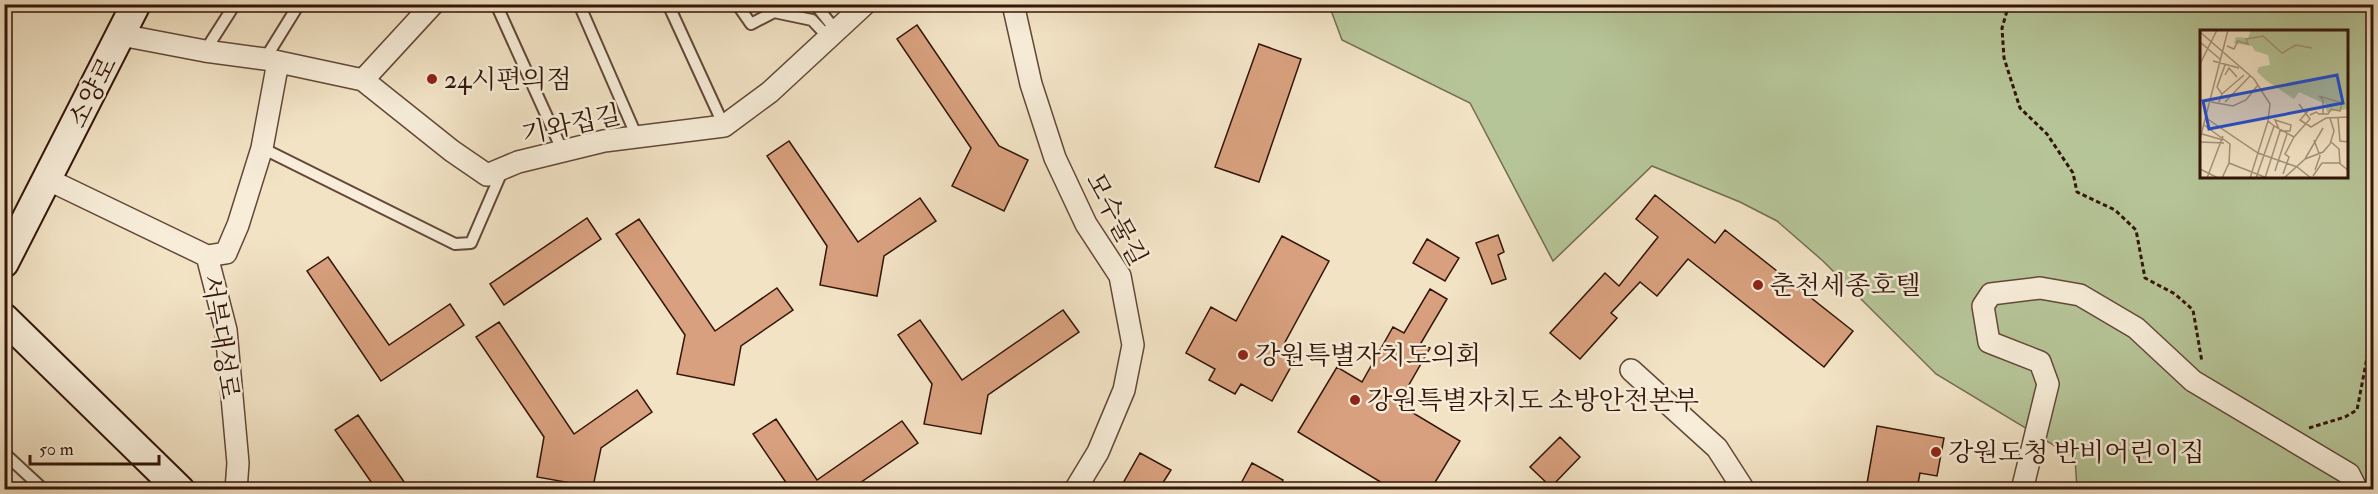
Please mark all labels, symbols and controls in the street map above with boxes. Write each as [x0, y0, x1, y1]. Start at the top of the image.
inset map [2200, 30, 2348, 178]
street label: 소양로 [62, 52, 124, 133]
place label: 24시편의점 [444, 64, 572, 96]
marker: 24시편의점 [425, 72, 439, 86]
street label: 기와집길 [519, 99, 624, 151]
street label: 모수물길 [1078, 168, 1154, 271]
place label: 춘천세종호텔 [1770, 270, 1921, 302]
street label: 서부대성로 [194, 273, 246, 402]
marker: 춘천세종호텔 [1751, 278, 1765, 292]
place label: 강원특별자치도의회 [1255, 340, 1481, 372]
marker: 강원특별자치도의회 [1236, 348, 1250, 362]
place label: 강원특별자치도 소방안전본부 [1367, 385, 1699, 417]
marker: 강원특별자치도 소방안전본부 [1348, 393, 1362, 407]
scale bar [30, 428, 159, 466]
place label: 강원도청 반비어린이집 [1948, 437, 2205, 469]
text: 50 m [39, 438, 74, 461]
marker: 강원도청 반비어린이집 [1929, 445, 1943, 459]

